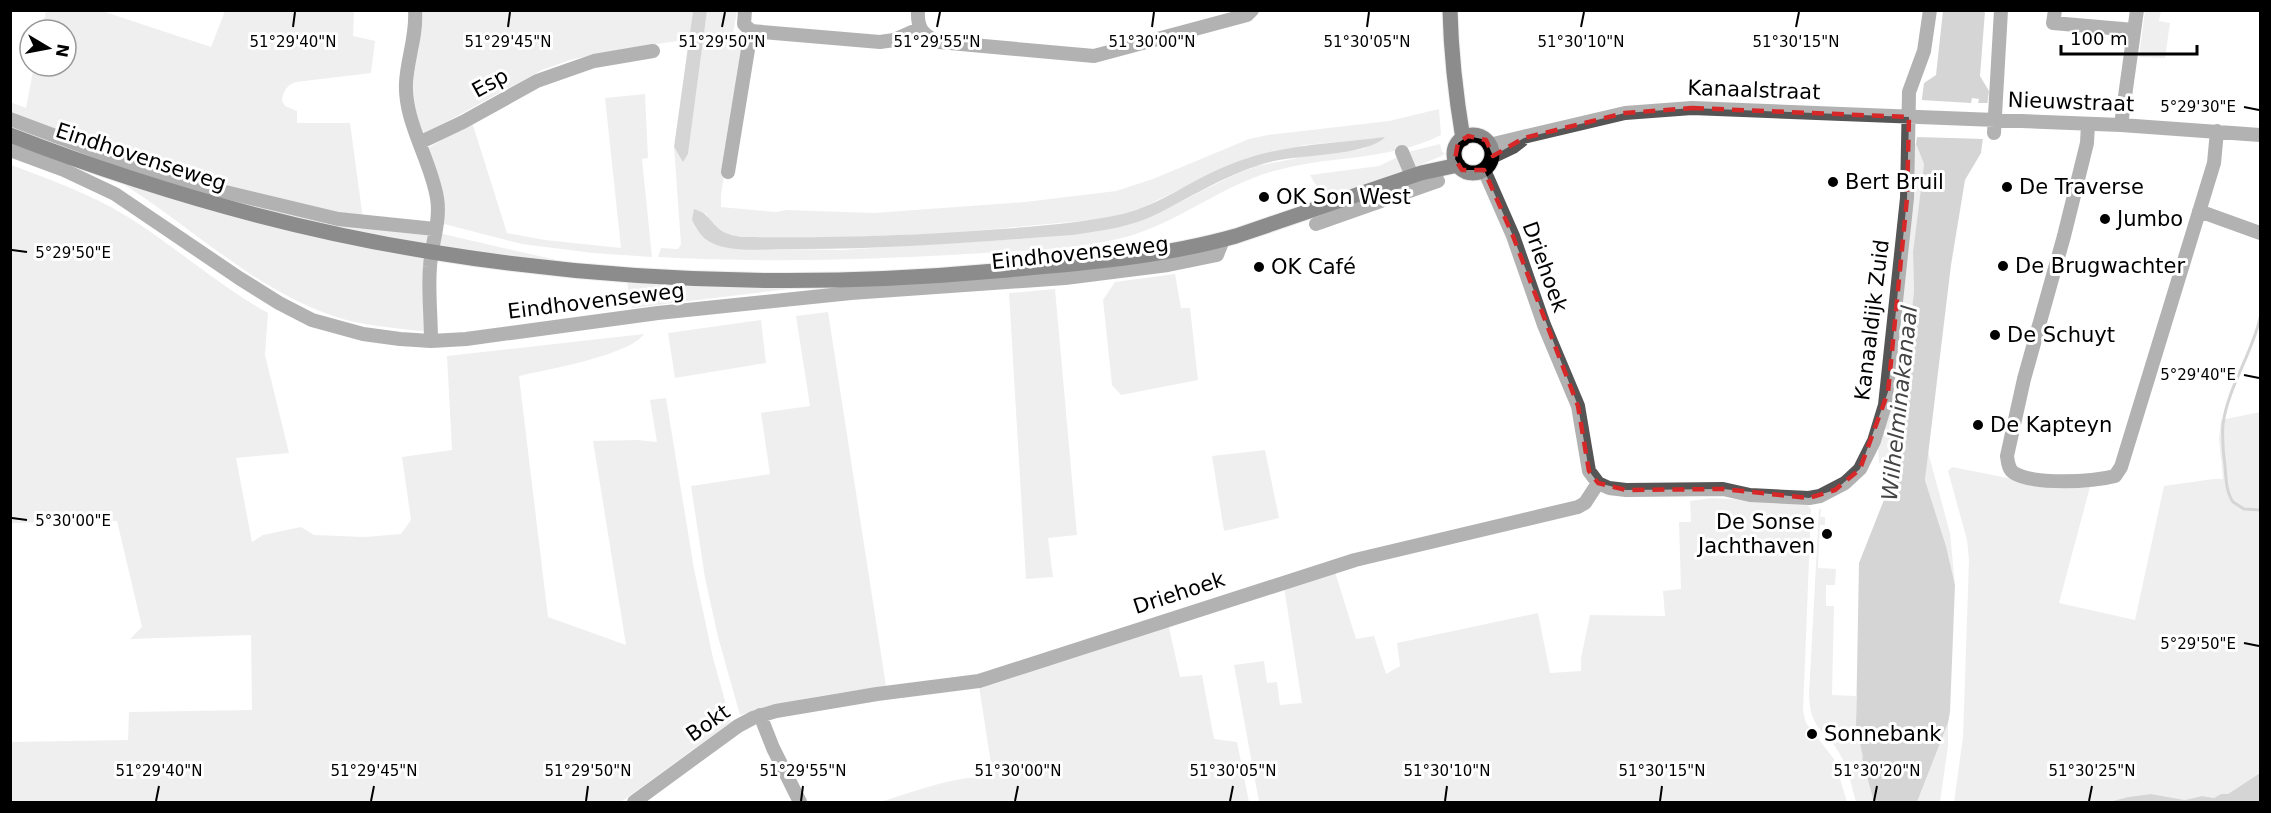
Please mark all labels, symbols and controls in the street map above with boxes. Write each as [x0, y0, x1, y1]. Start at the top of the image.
north arrow [18, 18, 78, 78]
scale bar [2061, 18, 2198, 56]
text: 100 m [2070, 28, 2128, 49]
text: 51°29'40"N [249, 33, 337, 51]
text: 51°29'45"N [464, 33, 552, 51]
text: 51°29'50"N [678, 33, 766, 51]
text: 51°29'55"N [893, 33, 981, 51]
text: 51°30'00"N [1108, 33, 1196, 51]
text: 51°30'05"N [1323, 33, 1411, 51]
text: 51°30'10"N [1537, 33, 1625, 51]
text: 51°30'15"N [1752, 33, 1840, 51]
text: N [52, 42, 73, 59]
street label: Esp [468, 63, 512, 103]
street label: Kanaalstraat [1687, 76, 1821, 104]
street label: Nieuwstraat [2007, 88, 2135, 116]
text: 5°29'30"E [2160, 98, 2236, 116]
street label: Eindhovenseweg [53, 118, 229, 196]
place label: Bert Bruil [1845, 170, 1944, 194]
marker: Bert Bruil [1826, 175, 1840, 189]
place label: De Traverse [2019, 175, 2144, 199]
marker: De Traverse [2000, 180, 2014, 194]
place label: OK Son West [1276, 185, 1411, 209]
marker: OK Son West [1257, 190, 1271, 204]
place label: Jumbo [2115, 207, 2183, 231]
marker: Jumbo [2098, 212, 2112, 226]
street label: Driehoek [1518, 218, 1573, 316]
street label: Eindhovenseweg [990, 232, 1170, 274]
street label: Kanaaldijk Zuid [1850, 238, 1894, 402]
text: 5°29'50"E [35, 244, 111, 262]
place label: De Brugwachter [2015, 254, 2185, 278]
place label: OK Café [1271, 255, 1356, 279]
marker: De Brugwachter [1996, 259, 2010, 273]
marker: OK Café [1252, 260, 1266, 274]
street label: Eindhovenseweg [506, 278, 686, 324]
water label: Wilhelminakanaal [1877, 304, 1922, 502]
place label: De Schuyt [2007, 323, 2115, 347]
marker: De Schuyt [1988, 328, 2002, 342]
text: 5°29'40"E [2160, 366, 2236, 384]
place label: De Kapteyn [1990, 413, 2112, 437]
marker: De Kapteyn [1971, 418, 1985, 432]
place label: De Sonse Jachthaven [1696, 510, 1815, 558]
text: 5°30'00"E [35, 512, 111, 530]
marker: De Sonse Jachthaven [1820, 527, 1834, 541]
street label: Driehoek [1130, 567, 1229, 619]
text: 5°29'50"E [2160, 635, 2236, 653]
street label: Bokt [682, 700, 734, 746]
place label: Sonnebank [1824, 722, 1942, 746]
marker: Sonnebank [1805, 727, 1819, 741]
text: 51°29'40"N [115, 762, 203, 780]
text: 51°29'45"N [330, 762, 418, 780]
text: 51°29'50"N [544, 762, 632, 780]
text: 51°29'55"N [759, 762, 847, 780]
text: 51°30'00"N [974, 762, 1062, 780]
text: 51°30'05"N [1189, 762, 1277, 780]
text: 51°30'10"N [1403, 762, 1491, 780]
text: 51°30'15"N [1618, 762, 1706, 780]
text: 51°30'20"N [1833, 762, 1921, 780]
text: 51°30'25"N [2048, 762, 2136, 780]

